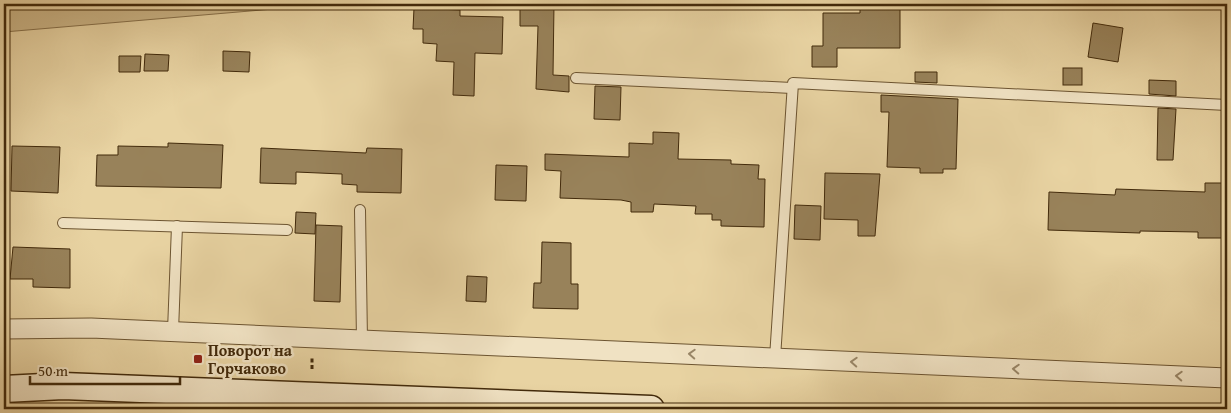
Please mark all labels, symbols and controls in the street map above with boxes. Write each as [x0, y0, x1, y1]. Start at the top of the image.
place label: Поворот на Горчаково [208, 338, 293, 380]
one-way arrow [687, 349, 695, 360]
scale bar [30, 353, 180, 385]
marker: Поворот на Горчаково [192, 353, 204, 365]
one-way arrow [850, 356, 858, 367]
text: 50 m [38, 360, 69, 381]
one-way arrow [1012, 364, 1020, 374]
one-way arrow [1174, 371, 1182, 382]

